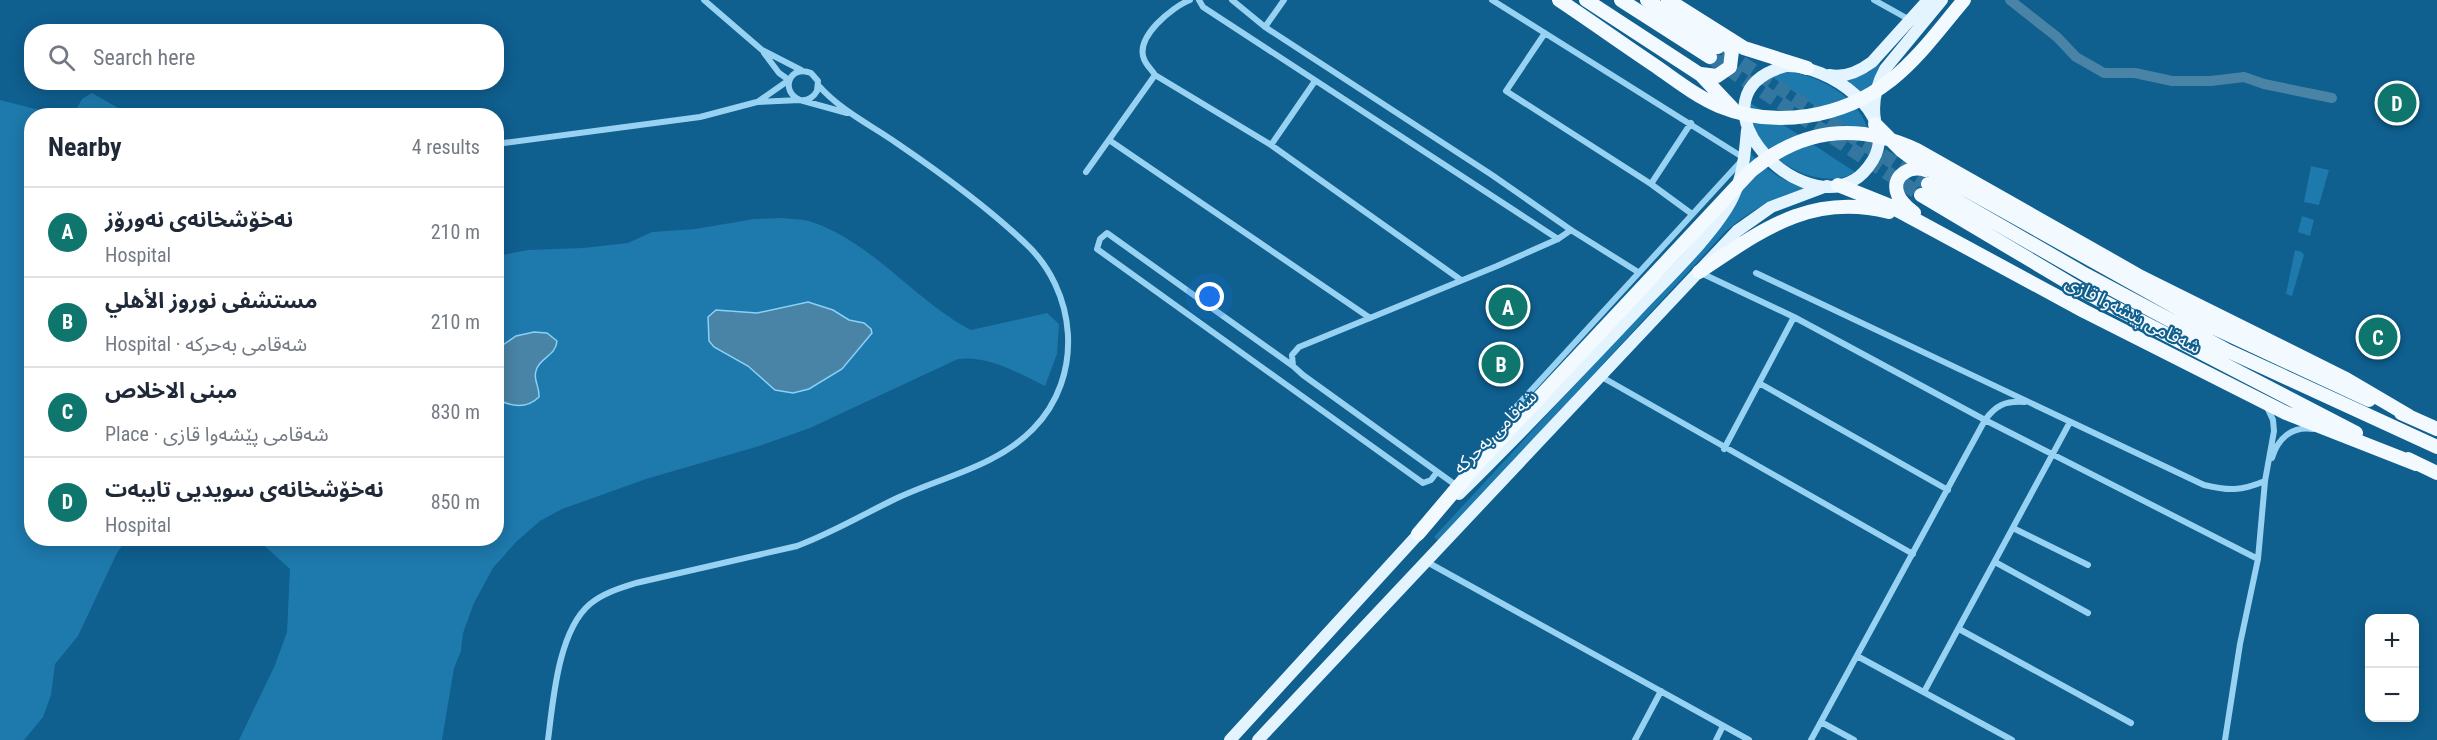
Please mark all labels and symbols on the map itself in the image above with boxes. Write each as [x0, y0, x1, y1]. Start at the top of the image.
pin: D [2378, 80, 2416, 126]
street label: شەقامی پێشەوا قازی [2061, 271, 2204, 359]
your location [1195, 282, 1224, 311]
pin: A [1488, 284, 1528, 330]
pin: C [2358, 314, 2398, 360]
pin: B [1482, 342, 1520, 386]
street label: شەقامی بەحرکە [1448, 385, 1542, 479]

